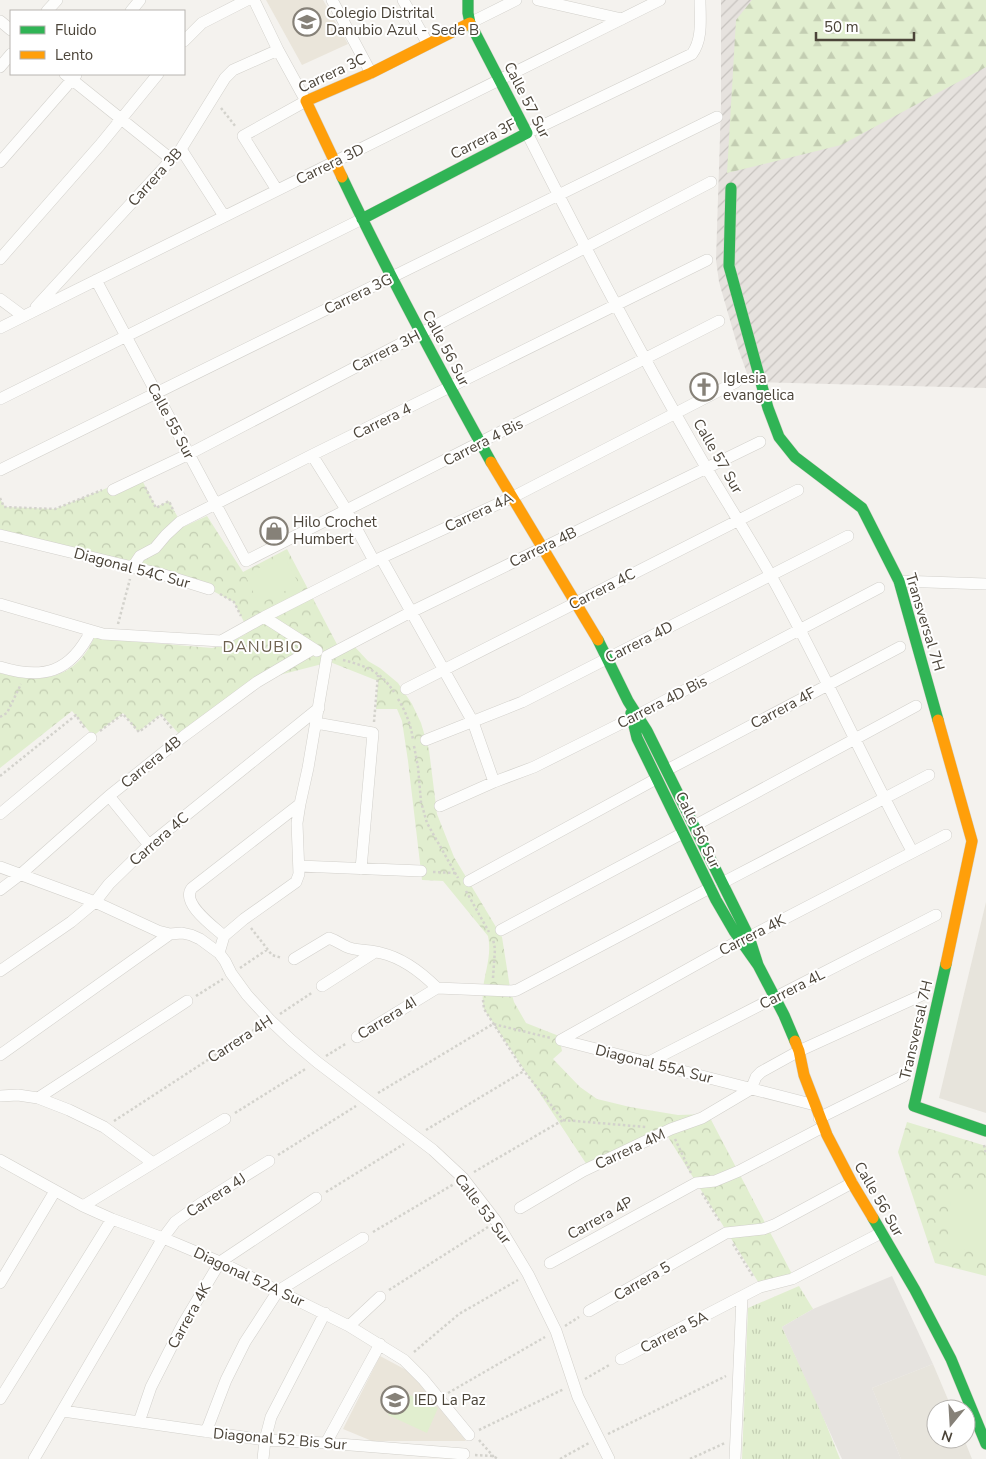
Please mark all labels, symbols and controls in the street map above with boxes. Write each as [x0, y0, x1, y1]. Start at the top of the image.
place label: Colegio Distrital Danubio Azul - Sede B [326, 3, 479, 40]
school or university icon: Colegio Distrital Danubio Azul - Sede B [292, 7, 322, 37]
legend [10, 10, 185, 75]
scale bar [816, 10, 914, 42]
text: 50 m [824, 17, 859, 37]
text: Fluido [55, 20, 97, 40]
text: Lento [55, 45, 93, 65]
street label: Carrera 3C [295, 49, 369, 97]
street label: Calle 57 Sur [499, 58, 555, 142]
street label: Carrera 3F [447, 114, 519, 164]
street label: Carrera 3D [293, 139, 367, 189]
street label: Carrera 3B [123, 143, 187, 211]
street label: Carrera 3G [321, 269, 395, 319]
street label: Calle 56 Sur [418, 307, 475, 390]
street label: Carrera 3H [349, 325, 423, 377]
place label: Iglesia evangelica [723, 368, 794, 405]
church icon: Iglesia evangelica [689, 372, 719, 402]
street label: Calle 55 Sur [143, 380, 200, 463]
street label: Carrera 4 [350, 398, 414, 444]
street label: Carrera 4 Bis [440, 413, 526, 471]
street label: Calle 57 Sur [689, 415, 748, 498]
street label: Carrera 4A [441, 487, 517, 537]
place label: Hilo Crochet Humbert [293, 512, 378, 549]
shop icon: Hilo Crochet Humbert [259, 516, 289, 546]
street label: Carrera 4B [506, 522, 580, 572]
street label: Diagonal 54C Sur [72, 543, 193, 593]
street label: Carrera 4C [565, 564, 639, 614]
street label: Transversal 7H [901, 571, 949, 673]
street label: Carrera 4D [602, 616, 676, 668]
district label: DANUBIO [222, 636, 304, 658]
street label: Carrera 4D Bis [614, 671, 710, 733]
street label: Carrera 4F [747, 683, 819, 733]
street label: Carrera 4B [116, 731, 186, 793]
street label: Calle 56 Sur [671, 788, 726, 872]
street label: Carrera 4C [125, 808, 193, 870]
street label: Carrera 4K [715, 909, 789, 960]
street label: Carrera 4L [756, 964, 828, 1014]
street label: Transversal 7H [895, 978, 937, 1082]
street label: Carrera 4I [354, 992, 420, 1044]
street label: Carrera 4H [204, 1010, 276, 1068]
street label: Diagonal 55A Sur [593, 1040, 715, 1088]
street label: Carrera 4M [592, 1124, 668, 1174]
street label: Calle 56 Sur [850, 1158, 909, 1241]
street label: Carrera 4J [182, 1168, 250, 1222]
street label: Calle 53 Sur [450, 1170, 516, 1249]
street label: Carrera 4P [564, 1192, 637, 1244]
street label: Diagonal 52A Sur [190, 1243, 308, 1312]
street label: Carrera 5 [610, 1257, 674, 1305]
street label: Carrera 4K [163, 1279, 215, 1352]
street label: Carrera 5A [637, 1306, 711, 1358]
school or university icon: IED La Paz [380, 1385, 410, 1415]
place label: IED La Paz [414, 1390, 486, 1410]
north arrow [926, 1399, 976, 1449]
street label: Diagonal 52 Bis Sur [212, 1423, 348, 1455]
text: N [939, 1425, 955, 1447]

